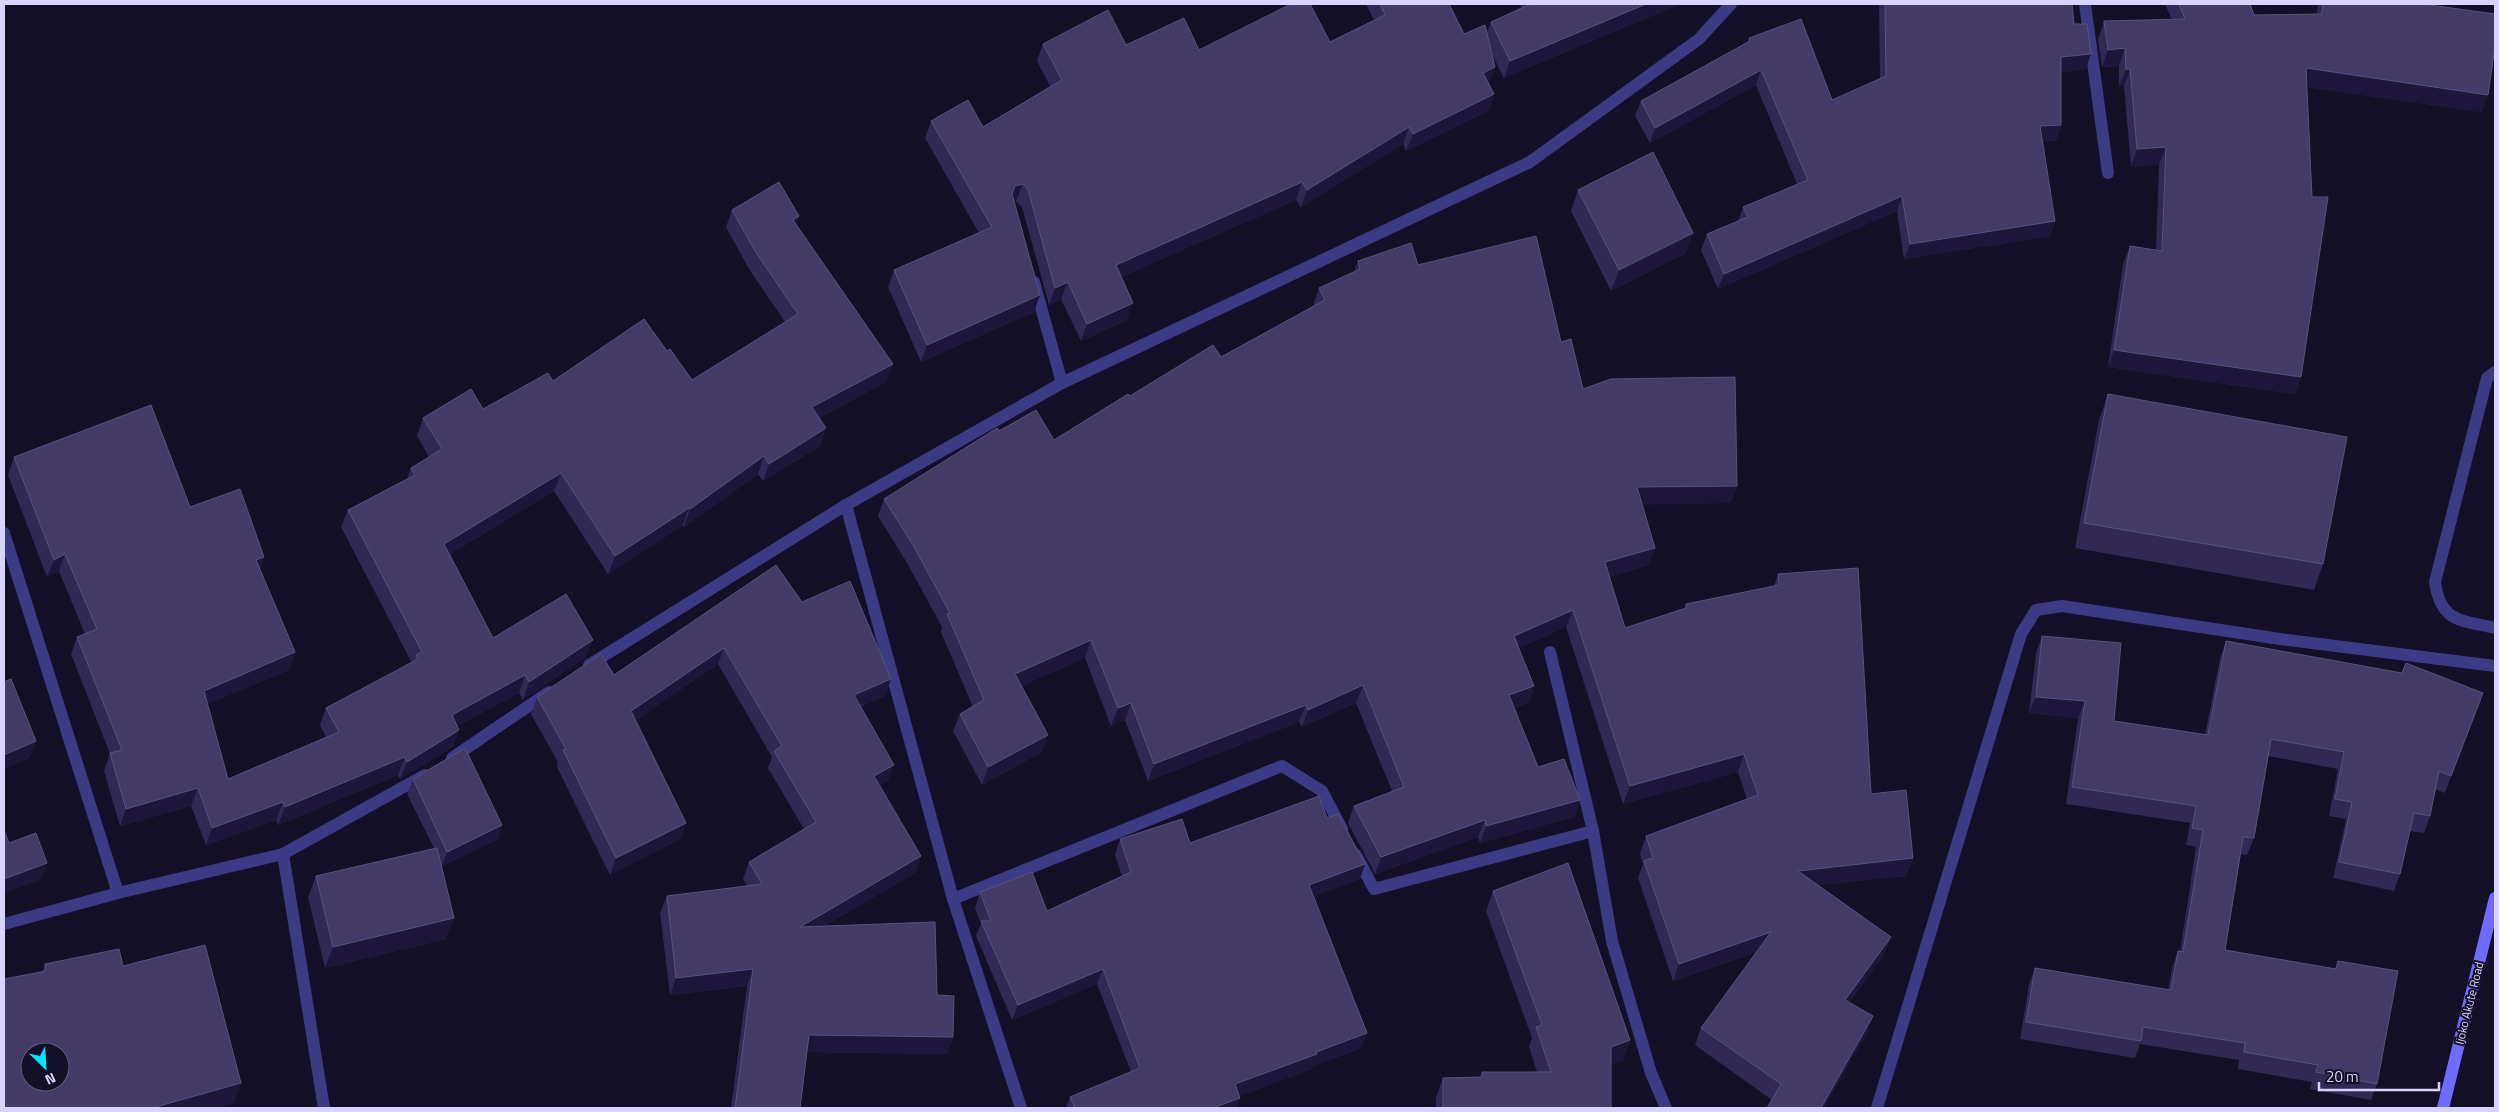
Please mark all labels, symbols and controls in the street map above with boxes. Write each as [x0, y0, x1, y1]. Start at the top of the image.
street label: Ijoko Akute Road [2450, 960, 2488, 1046]
north arrow [20, 1042, 70, 1092]
scale bar [2319, 1060, 2439, 1092]
text: 20 m [2326, 1065, 2359, 1088]
text: N [42, 1068, 60, 1091]

